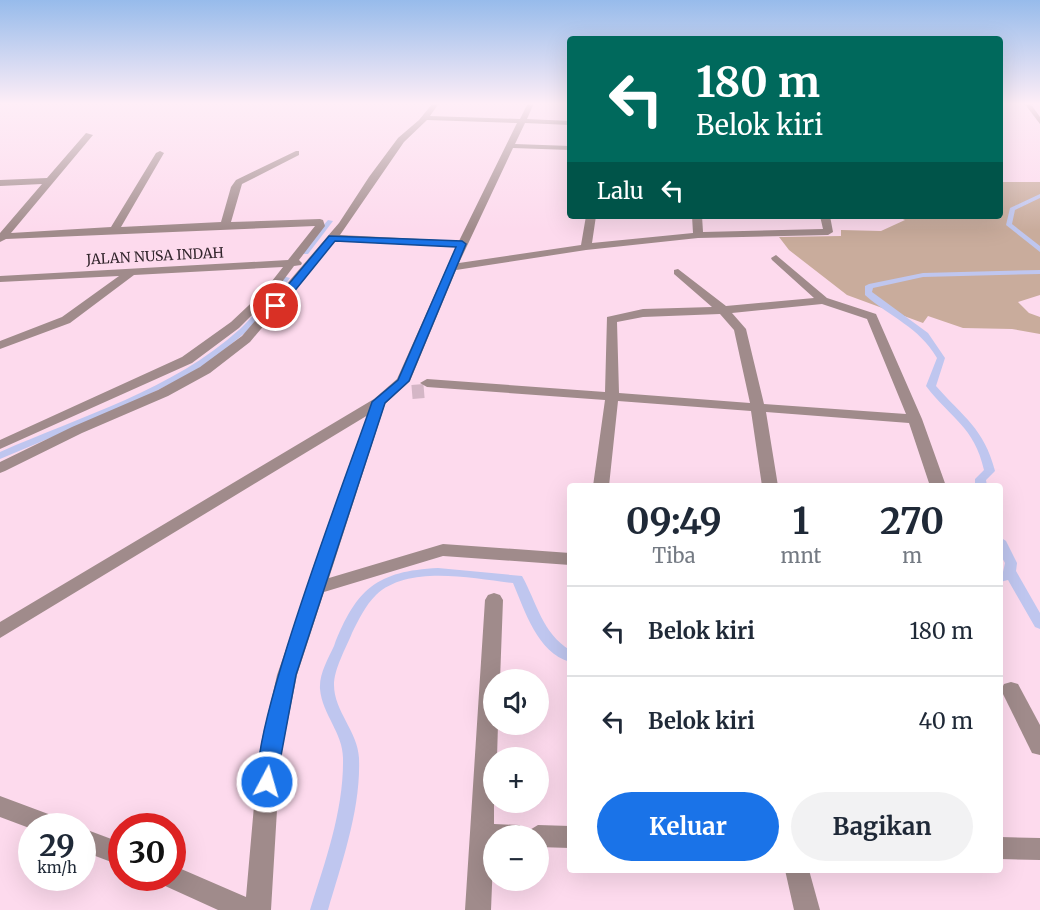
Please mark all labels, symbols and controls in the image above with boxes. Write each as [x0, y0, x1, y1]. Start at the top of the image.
text: 180 m [696, 56, 820, 108]
icon: left [597, 60, 675, 138]
text: Belok kiri [696, 108, 823, 142]
icon: left [656, 174, 689, 207]
text: Lalu [597, 177, 644, 205]
street label: JALAN NUSA INDAH [85, 243, 224, 269]
pin [250, 280, 301, 331]
icon: arrive [259, 289, 292, 322]
text: 09:49 [626, 499, 722, 544]
text: 1 [793, 499, 809, 544]
text: 270 [880, 499, 944, 544]
text: Tiba [652, 543, 695, 568]
text: mnt [781, 543, 821, 568]
text: m [902, 543, 922, 568]
icon: left [597, 615, 630, 648]
text: Belok kiri [648, 617, 755, 645]
text: 180 m [909, 617, 973, 645]
map controls [483, 669, 549, 891]
button: sound [483, 669, 549, 735]
icon: left [597, 705, 630, 738]
text: Belok kiri [648, 707, 755, 735]
text: 40 m [918, 707, 973, 735]
button: + [483, 747, 549, 813]
position arrow [235, 750, 299, 814]
button: Keluar [597, 792, 779, 861]
button: Bagikan [791, 792, 973, 861]
speed limit sign: 30 [108, 813, 186, 891]
button: − [483, 825, 549, 891]
text: 29 [39, 826, 75, 864]
text: km/h [37, 858, 77, 877]

